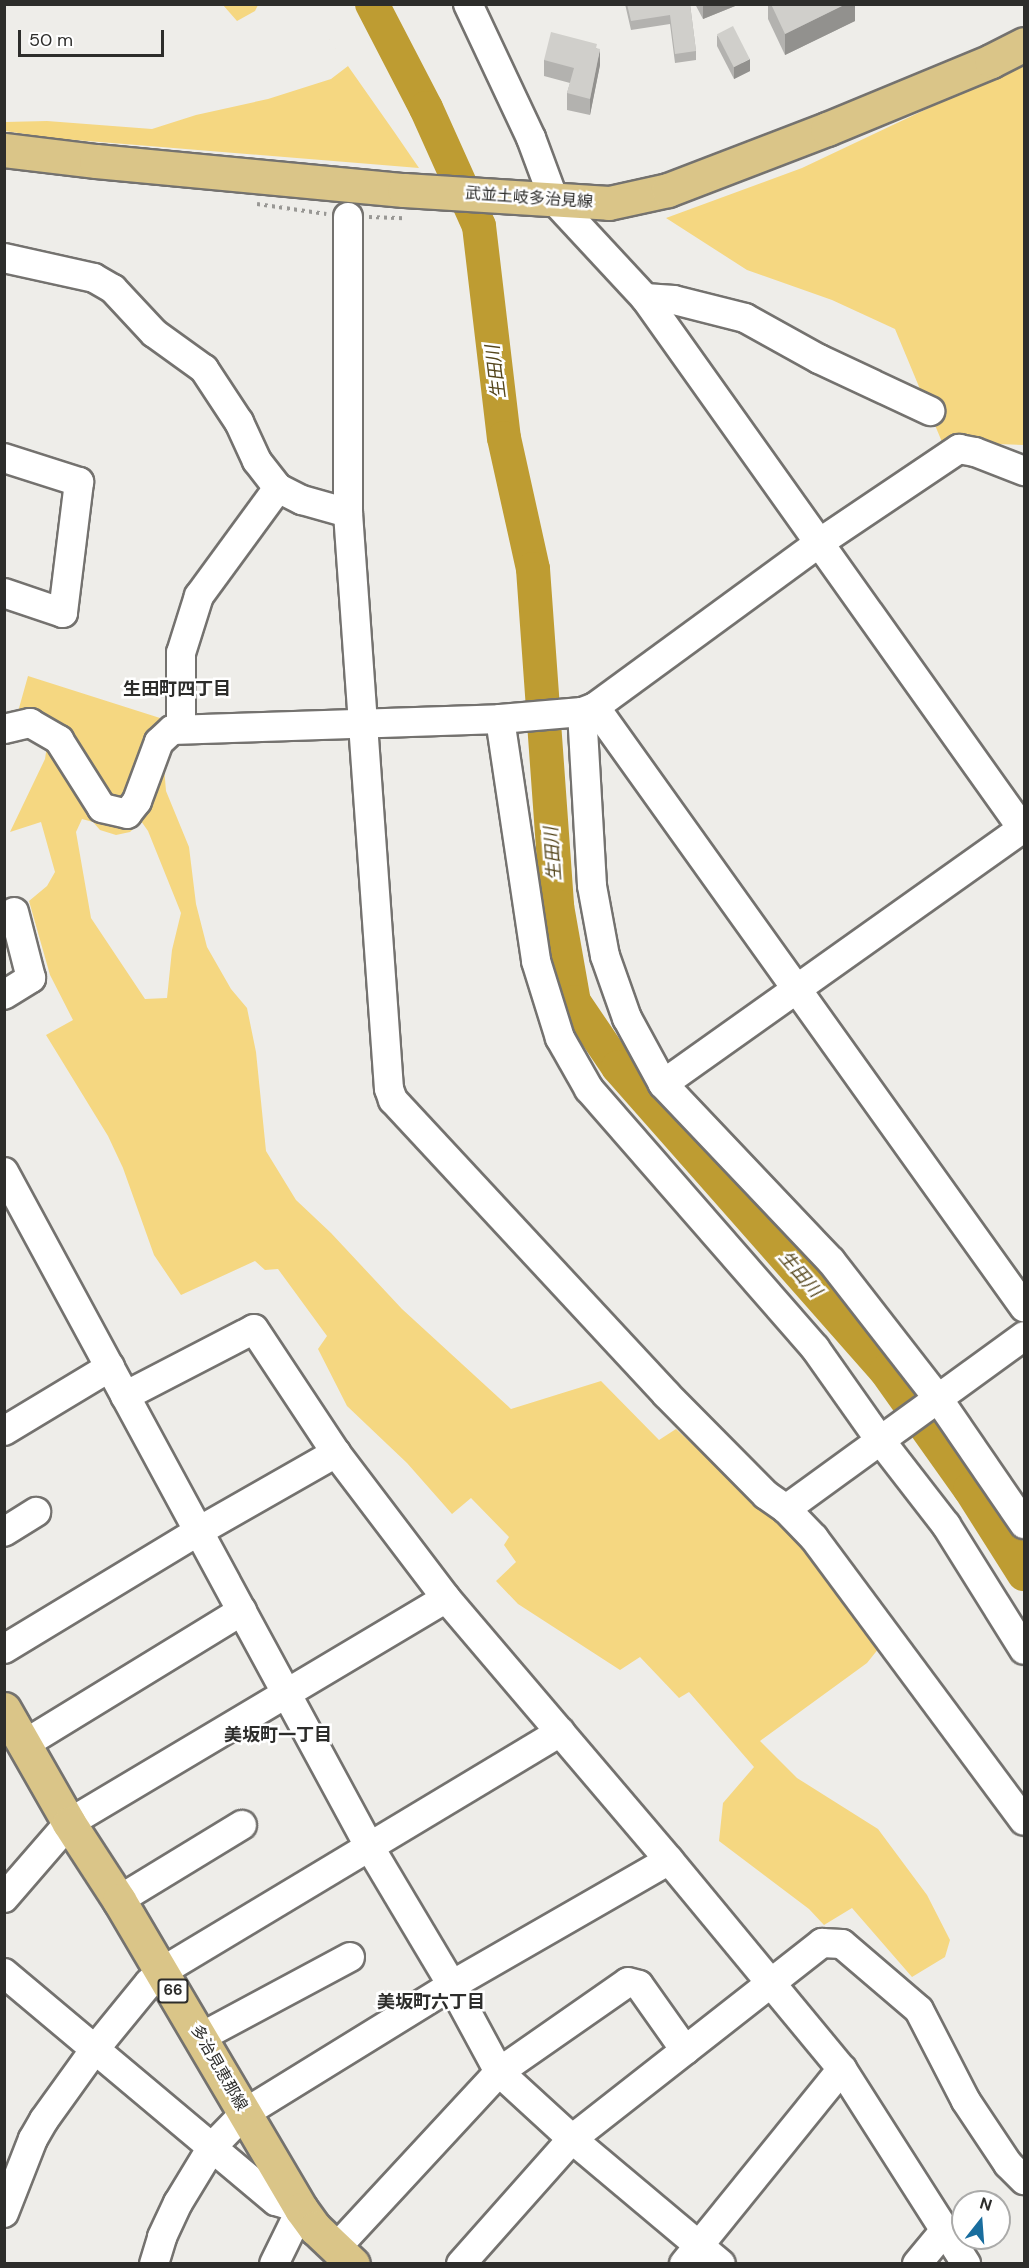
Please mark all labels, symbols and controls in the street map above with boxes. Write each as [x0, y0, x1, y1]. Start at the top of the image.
scale bar [21, 18, 166, 56]
text: 50 m [29, 28, 73, 52]
street label: 武並土岐多治見線 [464, 184, 594, 212]
water label: 生田川 [482, 344, 510, 400]
district label: 生田町四丁目 [123, 678, 231, 700]
water label: 生田川 [540, 826, 566, 882]
water label: 生田川 [774, 1247, 826, 1301]
district label: 美坂町一丁目 [224, 1724, 332, 1746]
road number: 66 [156, 1979, 190, 2003]
district label: 美坂町六丁目 [377, 1991, 485, 2013]
street label: 多治見恵那線 [187, 2022, 251, 2114]
north arrow [951, 2190, 1011, 2250]
text: N [977, 2192, 994, 2216]

